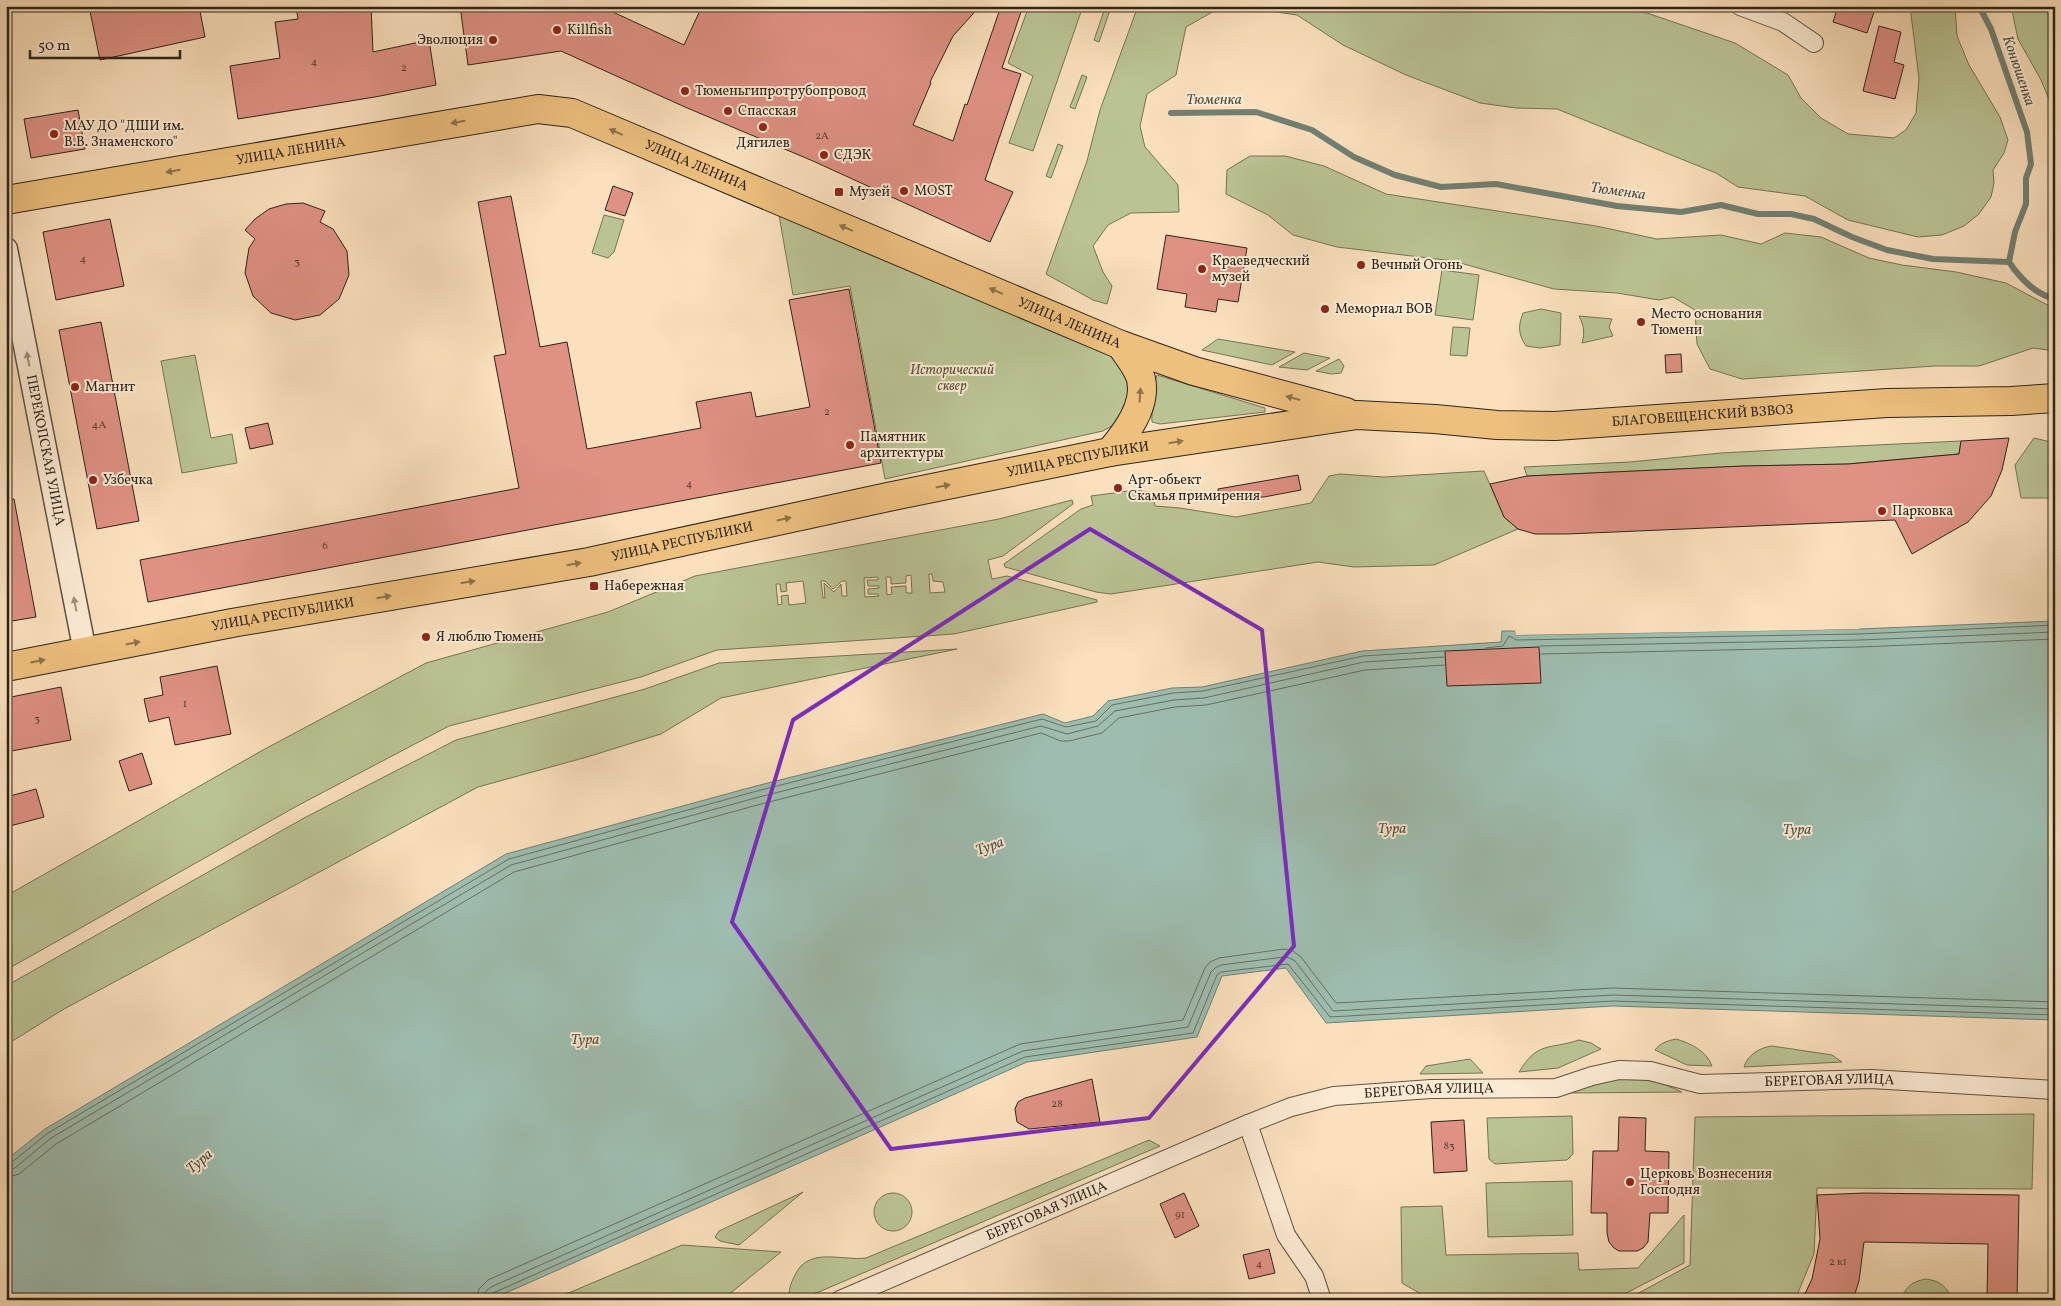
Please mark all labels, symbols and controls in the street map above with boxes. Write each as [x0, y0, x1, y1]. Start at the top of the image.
place label: Killfish [567, 21, 612, 40]
marker: Killfish [551, 24, 563, 36]
scale bar [30, 28, 180, 60]
place label: Эволюция [417, 31, 483, 50]
water label: Конюшенка [1996, 33, 2040, 109]
marker: Эволюция [487, 34, 499, 46]
text: 50 m [38, 36, 70, 57]
house number: 4 [311, 55, 318, 70]
house number: 2 [401, 61, 407, 76]
place label: Тюменьгипротрубопровод [695, 82, 866, 101]
marker: Тюменьгипротрубопровод [679, 85, 691, 97]
water label: Тюменка [1186, 90, 1242, 111]
place label: Спасская [738, 102, 797, 121]
marker: Спасская [722, 105, 734, 117]
place label: МАУ ДО "ДШИ им. В.В. Знаменского" [64, 117, 184, 152]
one-way arrow [450, 119, 466, 127]
marker: Дягилев [757, 121, 769, 133]
one-way arrow [608, 127, 623, 135]
marker: МАУ ДО "ДШИ им. В.В. Знаменского" [48, 128, 60, 140]
house number: 2А [815, 129, 829, 144]
street label: УЛИЦА ЛЕНИНА [235, 133, 347, 170]
place label: Дягилев [736, 134, 790, 153]
street label: УЛИЦА ЛЕНИНА [642, 135, 751, 196]
place label: СДЭК [834, 146, 872, 165]
marker: СДЭК [818, 149, 830, 161]
one-way arrow [165, 168, 181, 176]
water label: Тюменка [1589, 178, 1647, 206]
place label: MOST [914, 182, 953, 201]
place label: Музей [849, 183, 891, 202]
marker: MOST [898, 185, 910, 197]
marker: Музей [833, 186, 845, 198]
one-way arrow [839, 224, 853, 232]
house number: 4 [80, 252, 87, 267]
place label: Краеведческий музей [1212, 252, 1310, 287]
house number: 3 [294, 255, 300, 270]
place label: Вечный Огонь [1371, 256, 1463, 275]
marker: Вечный Огонь [1355, 259, 1367, 271]
marker: Краеведческий музей [1196, 263, 1208, 275]
one-way arrow [989, 287, 1003, 295]
street label: УЛИЦА ЛЕНИНА [1015, 293, 1124, 354]
place label: Мемориал ВОВ [1335, 300, 1433, 319]
marker: Мемориал ВОВ [1319, 303, 1331, 315]
place label: Место основания Тюмени [1651, 305, 1762, 340]
marker: Место основания Тюмени [1635, 316, 1647, 328]
one-way arrow [23, 350, 31, 366]
park label: Исторический сквер [910, 361, 994, 396]
street label: ПЕРЕКОПСКАЯ УЛИЦА [21, 373, 70, 528]
place label: Магнит [85, 378, 135, 397]
marker: Магнит [69, 381, 81, 393]
one-way arrow [1136, 387, 1144, 403]
one-way arrow [1285, 394, 1300, 402]
street label: БЛАГОВЕЩЕНСКИЙ ВЗВОЗ [1611, 400, 1794, 432]
house number: 2 [824, 405, 830, 420]
house number: 4А [92, 418, 106, 433]
place label: Памятник архитектуры [860, 428, 944, 463]
street label: УЛИЦА РЕСПУБЛИКИ [1005, 437, 1150, 482]
one-way arrow [1168, 438, 1184, 446]
marker: Памятник архитектуры [844, 439, 856, 451]
place label: Узбечка [103, 471, 153, 490]
place label: Арт-обьект Скамья примирения [1128, 471, 1260, 506]
marker: Узбечка [87, 474, 99, 486]
house number: 4 [686, 477, 693, 492]
one-way arrow [935, 482, 951, 490]
marker: Арт-обьект Скамья примирения [1112, 482, 1124, 494]
place label: Парковка [1892, 502, 1953, 521]
marker: Парковка [1876, 505, 1888, 517]
one-way arrow [776, 515, 792, 523]
street label: УЛИЦА РЕСПУБЛИКИ [610, 517, 755, 566]
house number: 6 [322, 539, 328, 554]
one-way arrow [566, 560, 582, 568]
place label: Набережная [604, 577, 684, 596]
one-way arrow [461, 578, 477, 586]
marker: Набережная [588, 580, 600, 592]
one-way arrow [376, 592, 392, 600]
street label: УЛИЦА РЕСПУБЛИКИ [210, 593, 356, 636]
one-way arrow [71, 596, 79, 612]
place label: Я люблю Тюмень [436, 628, 544, 647]
marker: Я люблю Тюмень [420, 631, 432, 643]
one-way arrow [125, 638, 141, 646]
one-way arrow [30, 656, 46, 664]
house number: 1 [183, 697, 187, 712]
house number: 3 [34, 712, 40, 727]
water label: Тура [1378, 819, 1406, 840]
water label: Тура [1783, 820, 1811, 841]
water label: Тура [973, 832, 1007, 862]
water label: Тура [571, 1030, 599, 1051]
street label: БЕРЕГОВАЯ УЛИЦА [1764, 1069, 1895, 1092]
street label: БЕРЕГОВАЯ УЛИЦА [1363, 1079, 1494, 1103]
house number: 28 [1051, 1097, 1063, 1112]
house number: 83 [1443, 1139, 1455, 1154]
water label: Тура [182, 1145, 218, 1179]
place label: Церковь Вознесения Господня [1640, 1165, 1772, 1200]
street label: БЕРЕГОВАЯ УЛИЦА [983, 1176, 1110, 1245]
marker: Церковь Вознесения Господня [1624, 1176, 1636, 1188]
house number: 91 [1175, 1208, 1185, 1223]
house number: 2 к1 [1829, 1255, 1847, 1270]
house number: 4 [1256, 1257, 1263, 1272]

